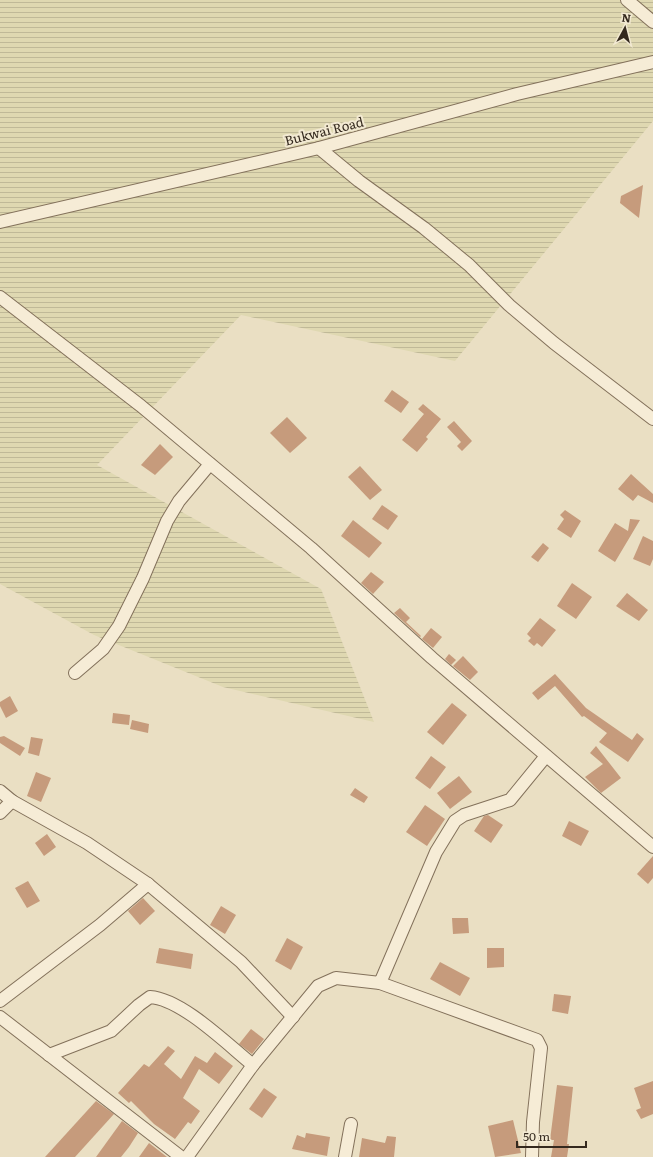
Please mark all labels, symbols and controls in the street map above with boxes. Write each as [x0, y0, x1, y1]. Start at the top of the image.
north arrow [605, 8, 645, 48]
text: N [621, 9, 632, 26]
street label: Bukwai Road [282, 111, 366, 150]
scale bar [517, 1123, 586, 1149]
text: 50 m [523, 1127, 550, 1145]

